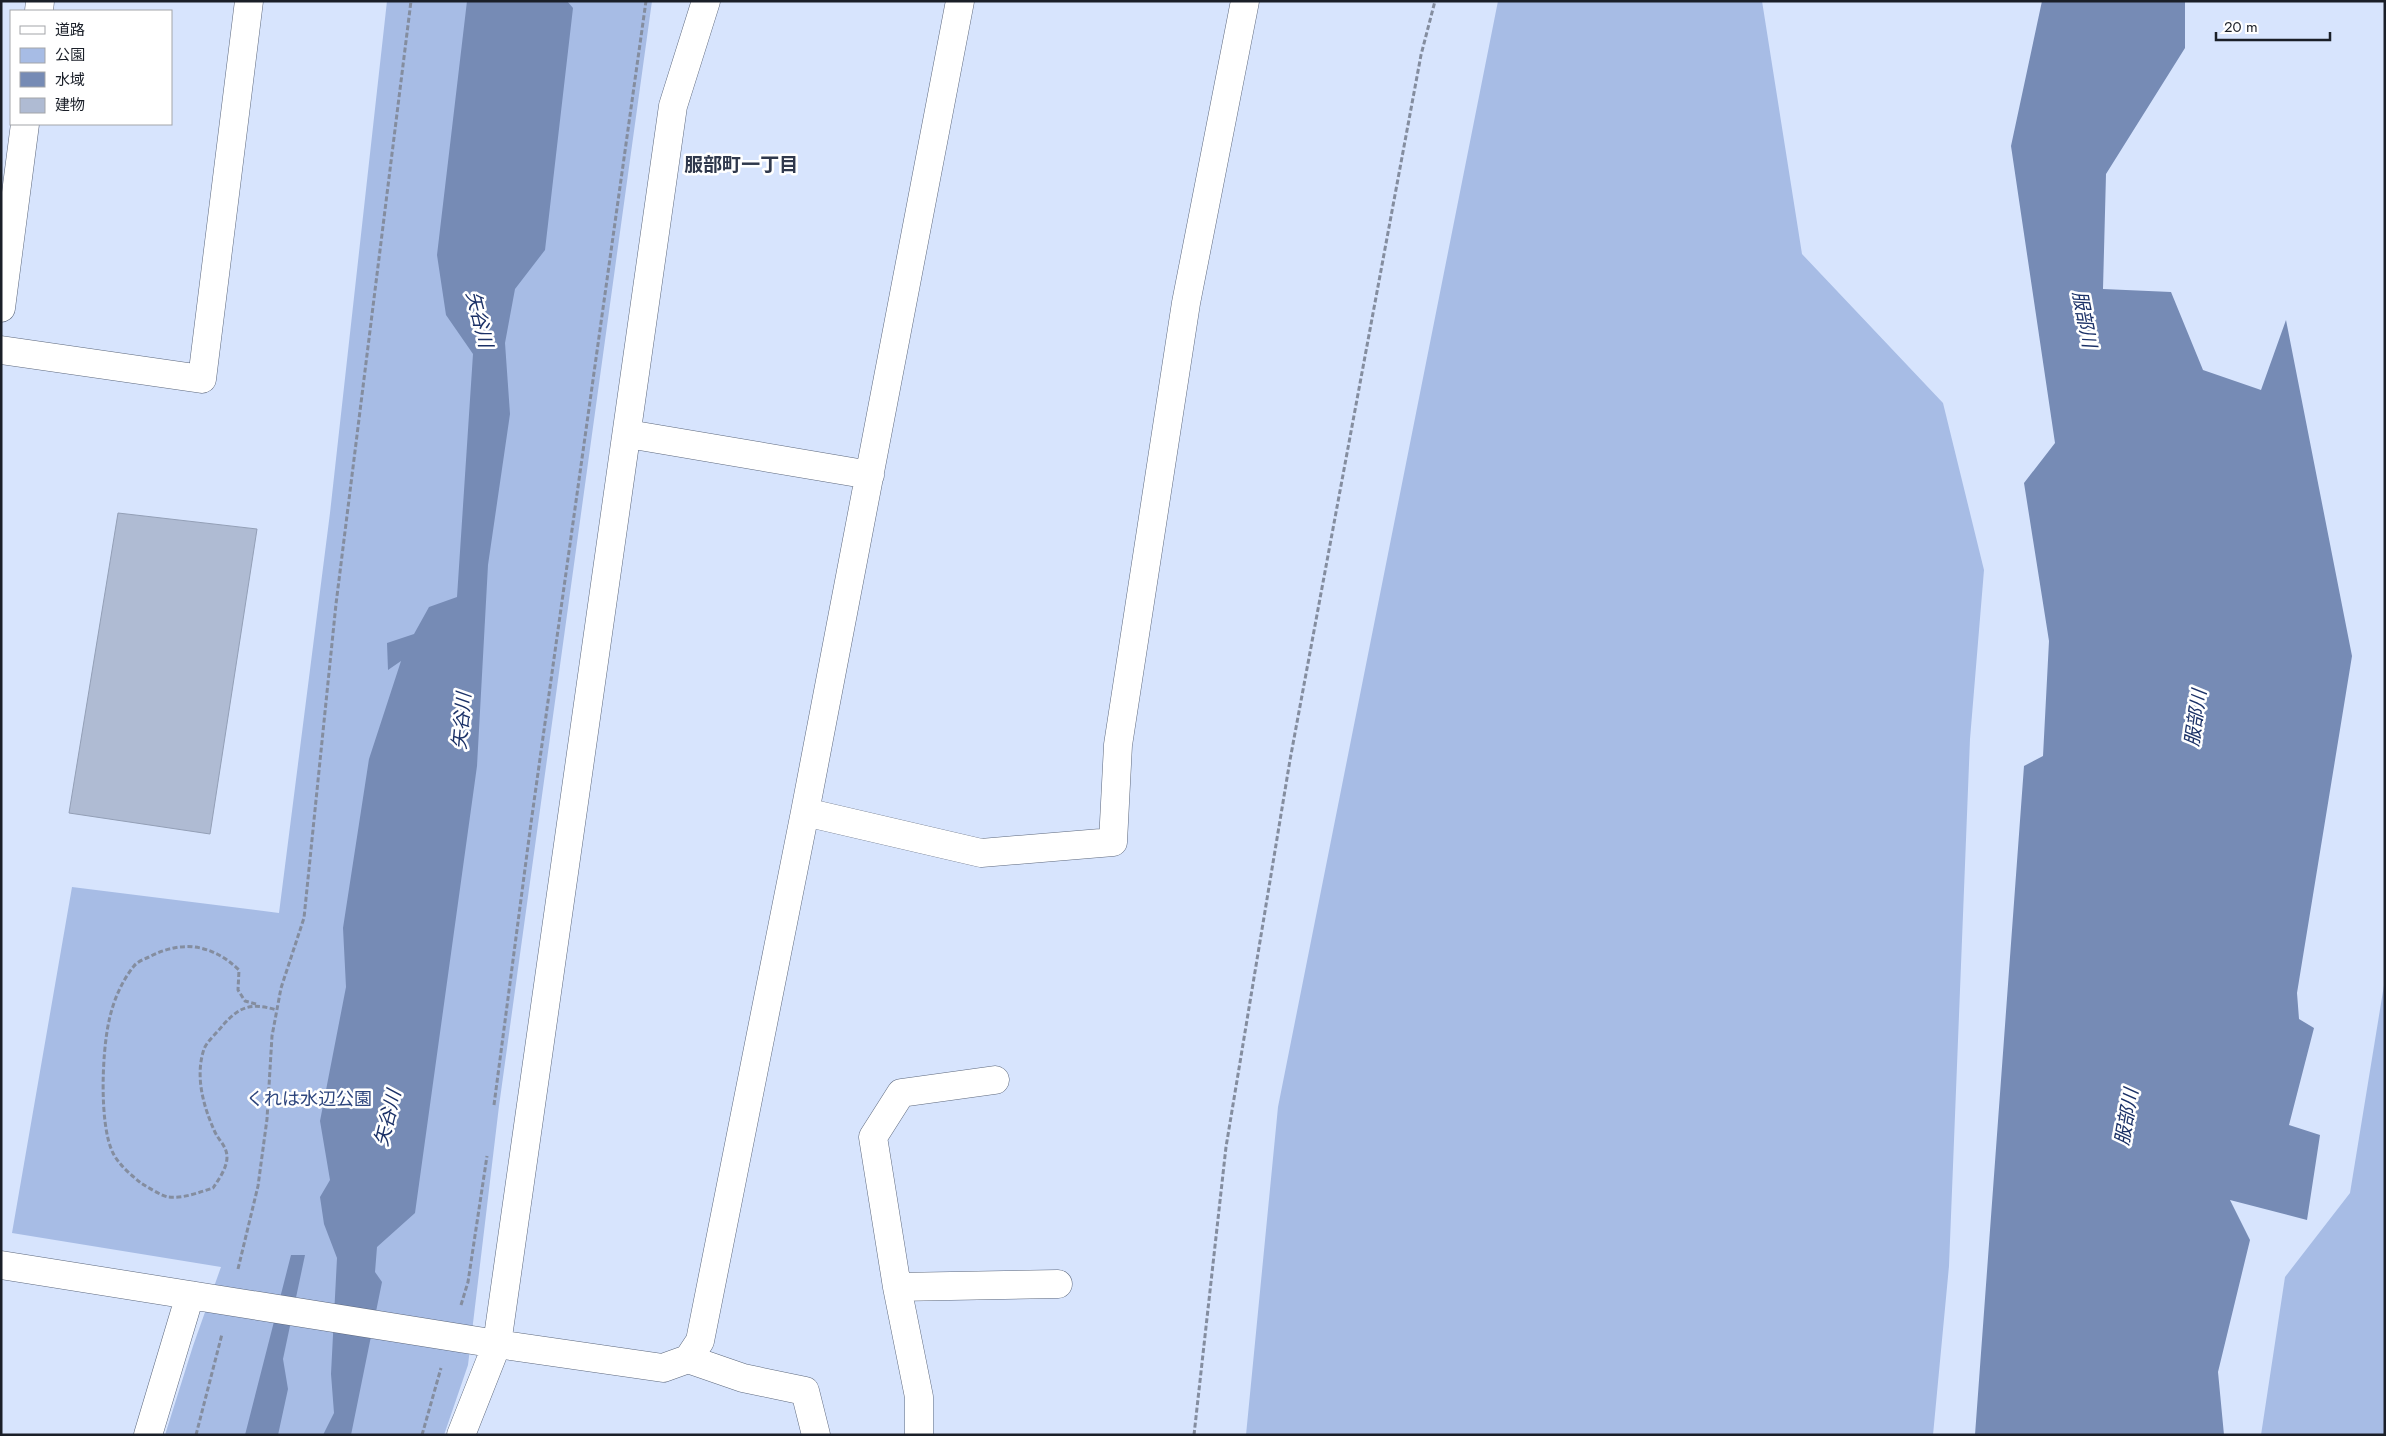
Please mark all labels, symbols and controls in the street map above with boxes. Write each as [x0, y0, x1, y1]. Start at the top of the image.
legend [10, 10, 172, 125]
scale bar [2216, 10, 2330, 42]
text: 20 m [2224, 16, 2258, 38]
text: 道路 [55, 19, 85, 41]
text: 公園 [55, 44, 85, 66]
text: 水域 [55, 69, 85, 91]
text: 建物 [55, 94, 85, 116]
district label: 服部町一丁目 [684, 151, 798, 178]
water label: 矢谷川 [460, 288, 500, 352]
water label: 服部川 [2066, 289, 2104, 352]
water label: 服部川 [2178, 686, 2213, 748]
water label: 矢谷川 [446, 689, 478, 751]
water label: 矢谷川 [367, 1085, 408, 1149]
water label: 服部川 [2108, 1085, 2145, 1148]
park label: くれは水辺公園 [246, 1086, 372, 1112]

